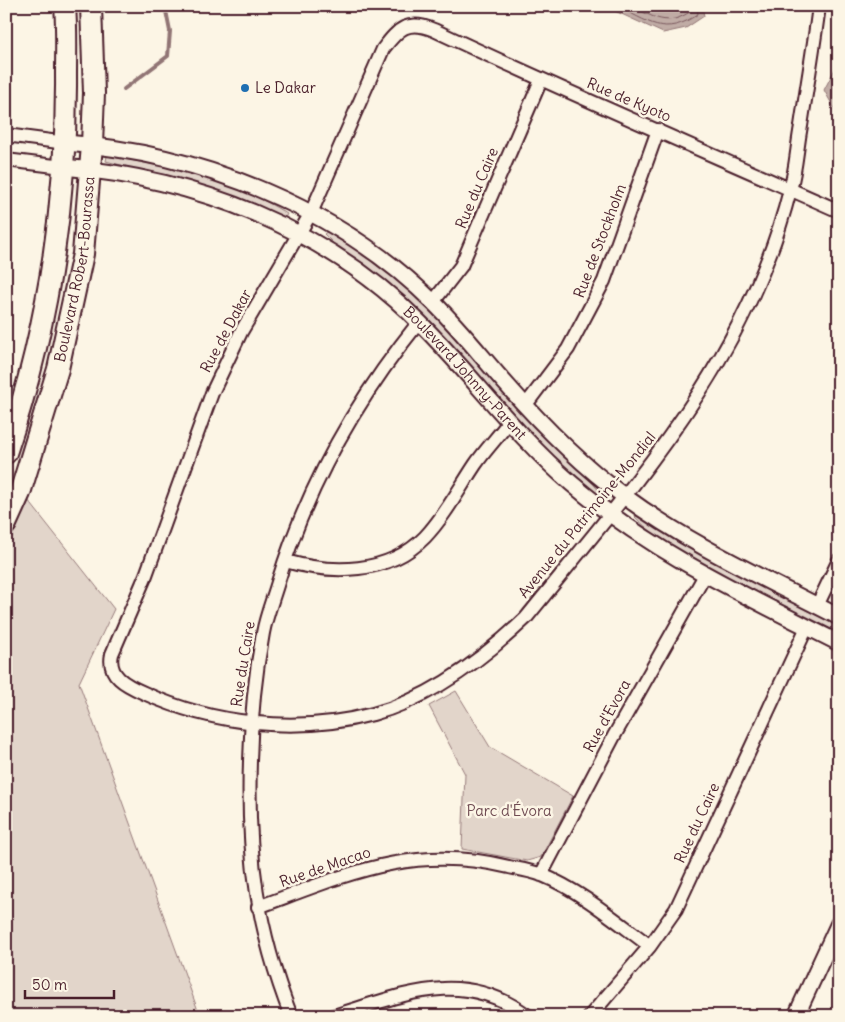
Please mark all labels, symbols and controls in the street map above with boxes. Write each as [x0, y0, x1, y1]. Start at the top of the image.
street label: Rue de Kyoto [584, 73, 674, 126]
place label: Le Dakar [255, 78, 316, 97]
marker: Le Dakar [239, 82, 251, 94]
street label: Rue du Caire [451, 144, 502, 231]
street label: Boulevard Robert-Bourassa [50, 175, 98, 364]
street label: Rue de Stockholm [569, 181, 630, 301]
street label: Rue de Dakar [196, 286, 255, 376]
street label: Boulevard Johnny-Parent [400, 302, 531, 443]
street label: Avenue du Patrimoine-Mondial [514, 428, 659, 602]
street label: Rue du Caire [226, 620, 259, 708]
street label: Rue d'Evora [579, 676, 635, 755]
street label: Rue du Caire [670, 780, 723, 866]
park label: Parc d'Évora [467, 801, 552, 820]
street label: Rue de Macao [277, 842, 373, 891]
scale bar [25, 967, 114, 999]
text: 50 m [32, 975, 67, 994]

